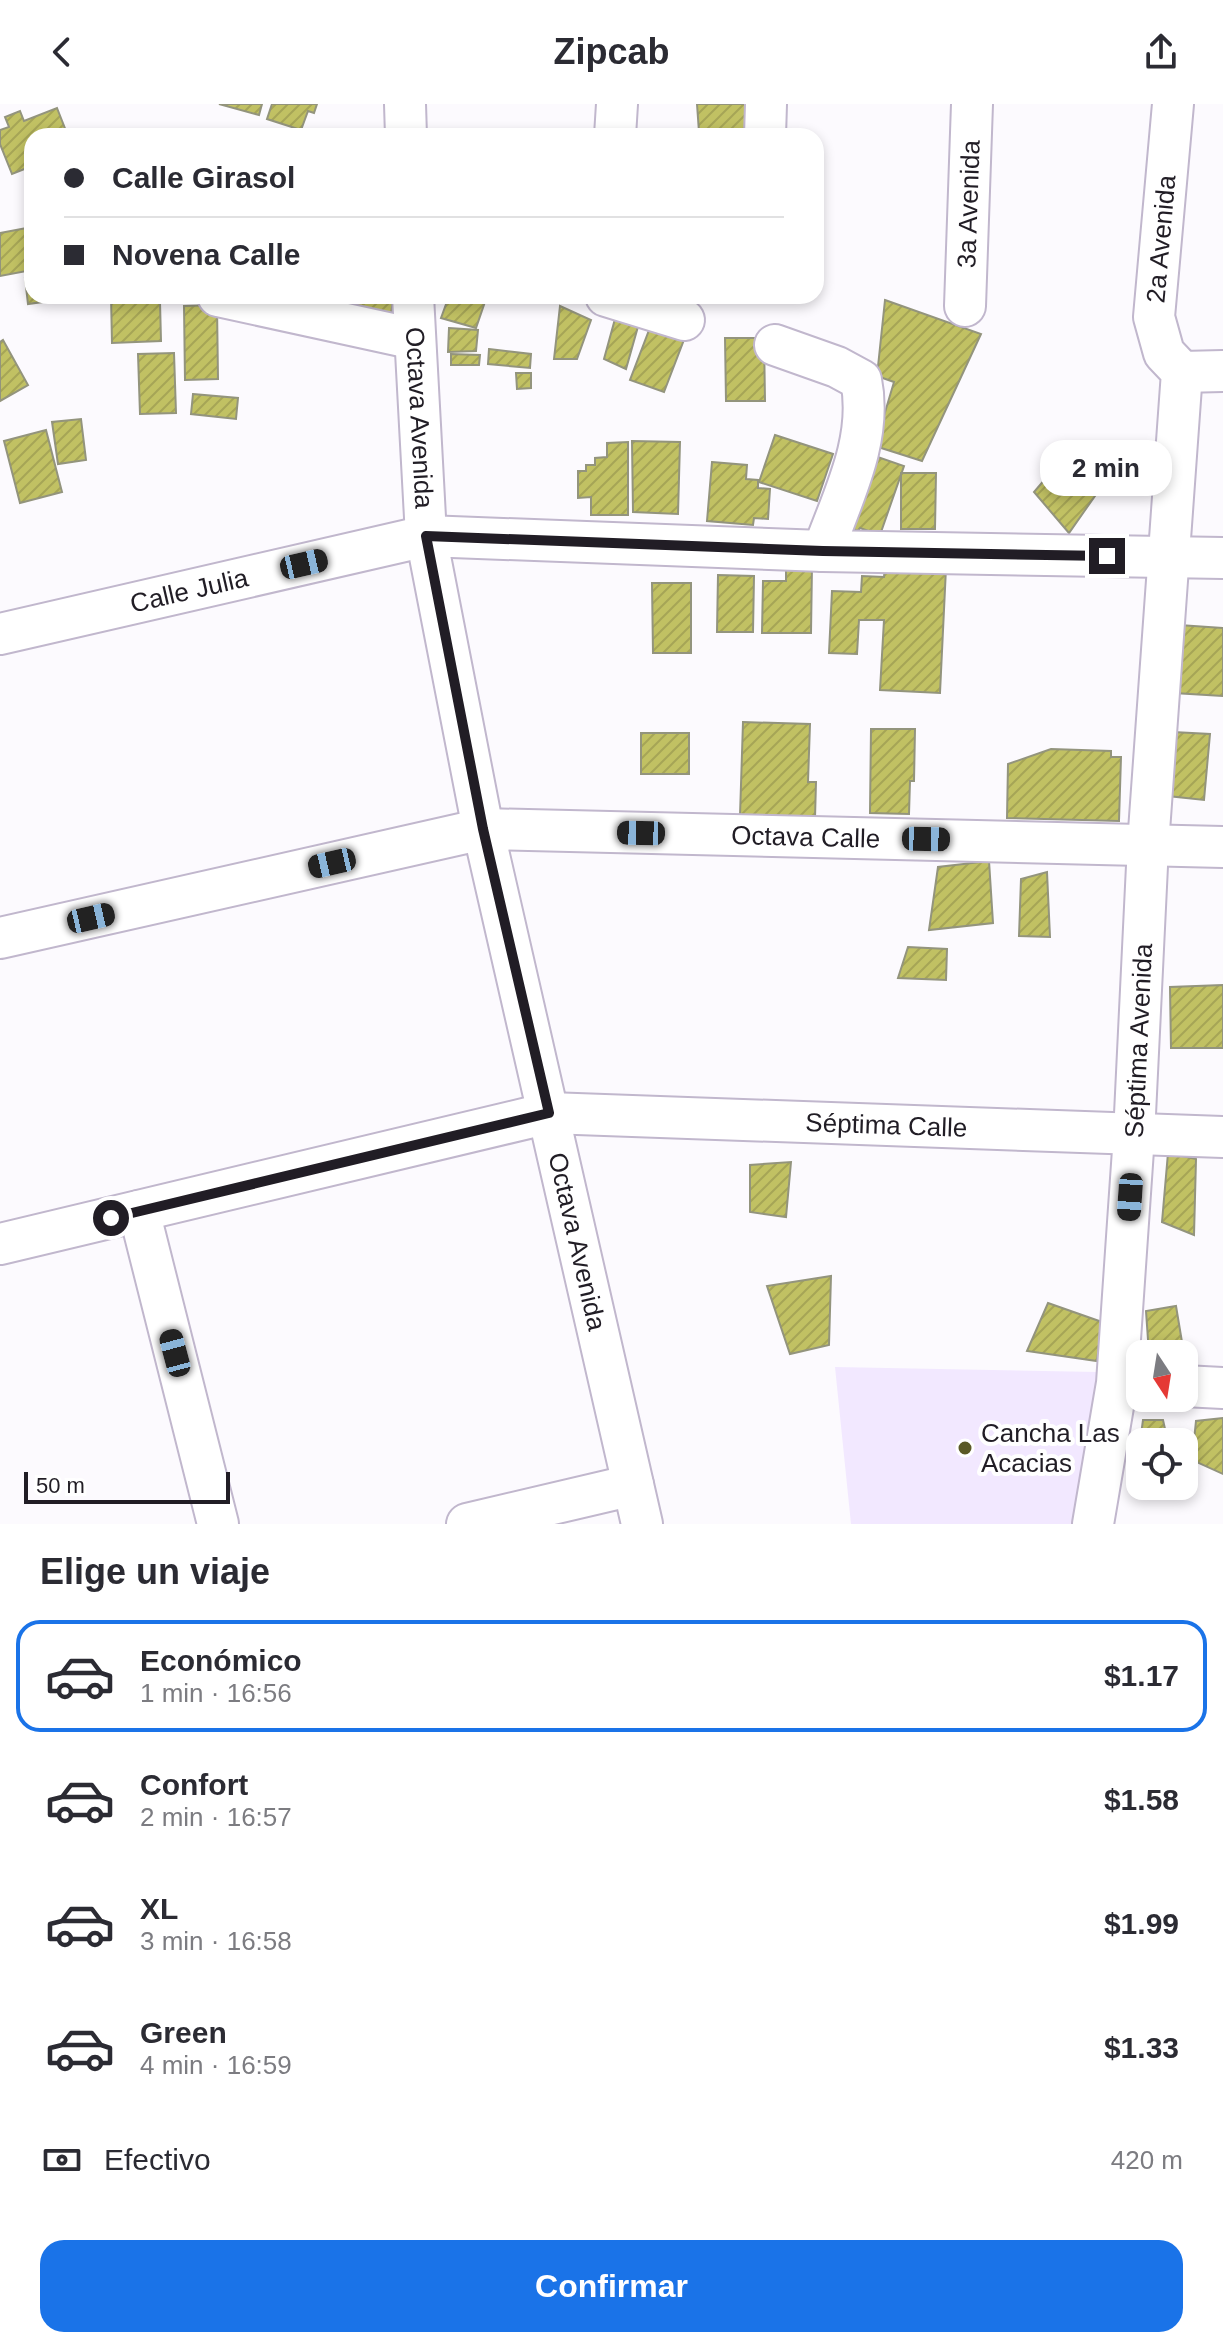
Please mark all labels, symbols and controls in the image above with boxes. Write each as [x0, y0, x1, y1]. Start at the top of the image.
icon: back [40, 30, 84, 74]
icon: share [1139, 30, 1183, 74]
text: Zipcab [553, 31, 670, 72]
street label: 3a Avenida [951, 139, 986, 269]
text: Calle Girasol [112, 161, 295, 194]
street label: 2a Avenida [1140, 173, 1182, 304]
text: Novena Calle [112, 238, 300, 271]
street label: Octava Avenida [400, 326, 440, 510]
callout: 2 min [1041, 440, 1173, 496]
text: 2 min [1072, 453, 1140, 483]
route end [1089, 538, 1125, 574]
car [278, 547, 330, 581]
street label: Calle Julia [127, 562, 251, 619]
street label: Octava Calle [731, 820, 881, 854]
car [617, 821, 665, 845]
car [902, 827, 950, 851]
car [306, 846, 358, 880]
car [65, 901, 117, 935]
street label: Séptima Avenida [1119, 942, 1158, 1139]
street label: Séptima Calle [805, 1107, 968, 1143]
street label: Octava Avenida [542, 1150, 612, 1334]
car [1116, 1172, 1144, 1222]
route start [93, 1200, 129, 1236]
car [157, 1327, 193, 1379]
north arrow [1126, 1340, 1198, 1412]
map controls [1126, 1340, 1198, 1500]
place label: Cancha Las Acacias [981, 1418, 1120, 1478]
button: locate [1126, 1428, 1198, 1500]
marker: Cancha Las Acacias [956, 1439, 974, 1457]
scale bar [24, 1468, 230, 1504]
text: 50 m [36, 1473, 85, 1498]
text: Elige un viaje [40, 1551, 270, 1592]
icon: car [44, 1640, 116, 1712]
text: Económico [140, 1644, 302, 1677]
text: $1.17 [1104, 1659, 1179, 1692]
text: 1 min · 16:56 [140, 1678, 292, 1708]
icon: car [44, 1764, 116, 1836]
text: Confort [140, 1768, 248, 1801]
text: $1.58 [1104, 1783, 1179, 1816]
text: 2 min · 16:57 [140, 1802, 292, 1832]
icon: car [44, 1888, 116, 1960]
text: XL [140, 1892, 178, 1925]
text: $1.99 [1104, 1907, 1179, 1940]
text: 3 min · 16:58 [140, 1926, 292, 1956]
icon: car [44, 2012, 116, 2084]
text: Green [140, 2016, 227, 2049]
text: $1.33 [1104, 2031, 1179, 2064]
text: 4 min · 16:59 [140, 2050, 292, 2080]
icon: cash [40, 2138, 84, 2182]
text: Efectivo [104, 2143, 211, 2176]
text: 420 m [1111, 2145, 1183, 2175]
button: Confirmar [40, 2240, 1183, 2332]

